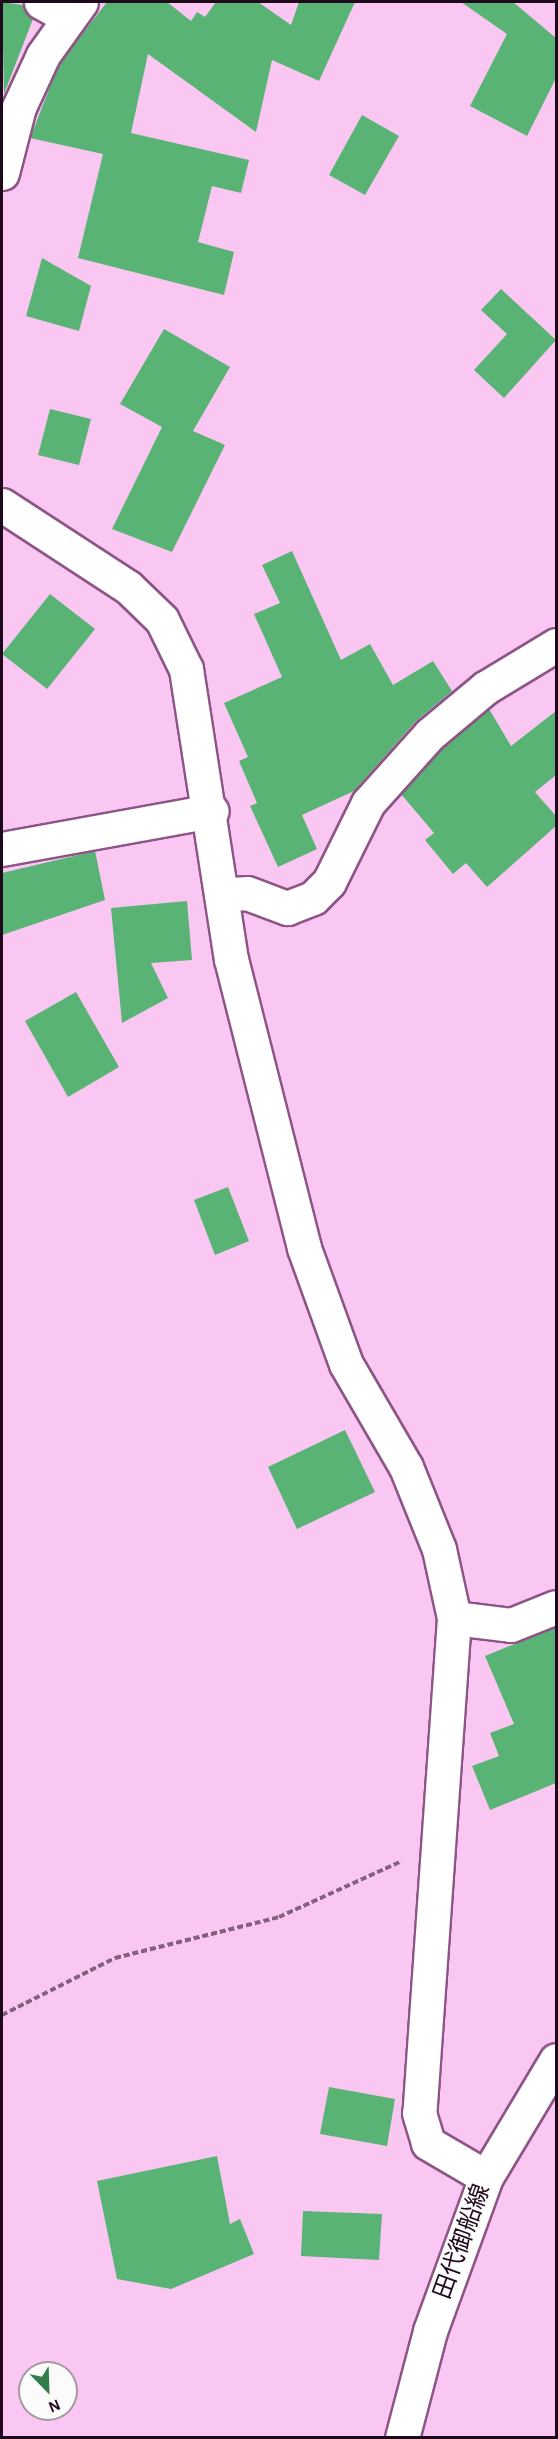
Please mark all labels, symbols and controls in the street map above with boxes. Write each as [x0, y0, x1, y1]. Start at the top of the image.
street label: 田代御船線 [429, 2181, 497, 2303]
north arrow [18, 2361, 78, 2421]
text: N [46, 2396, 62, 2415]

